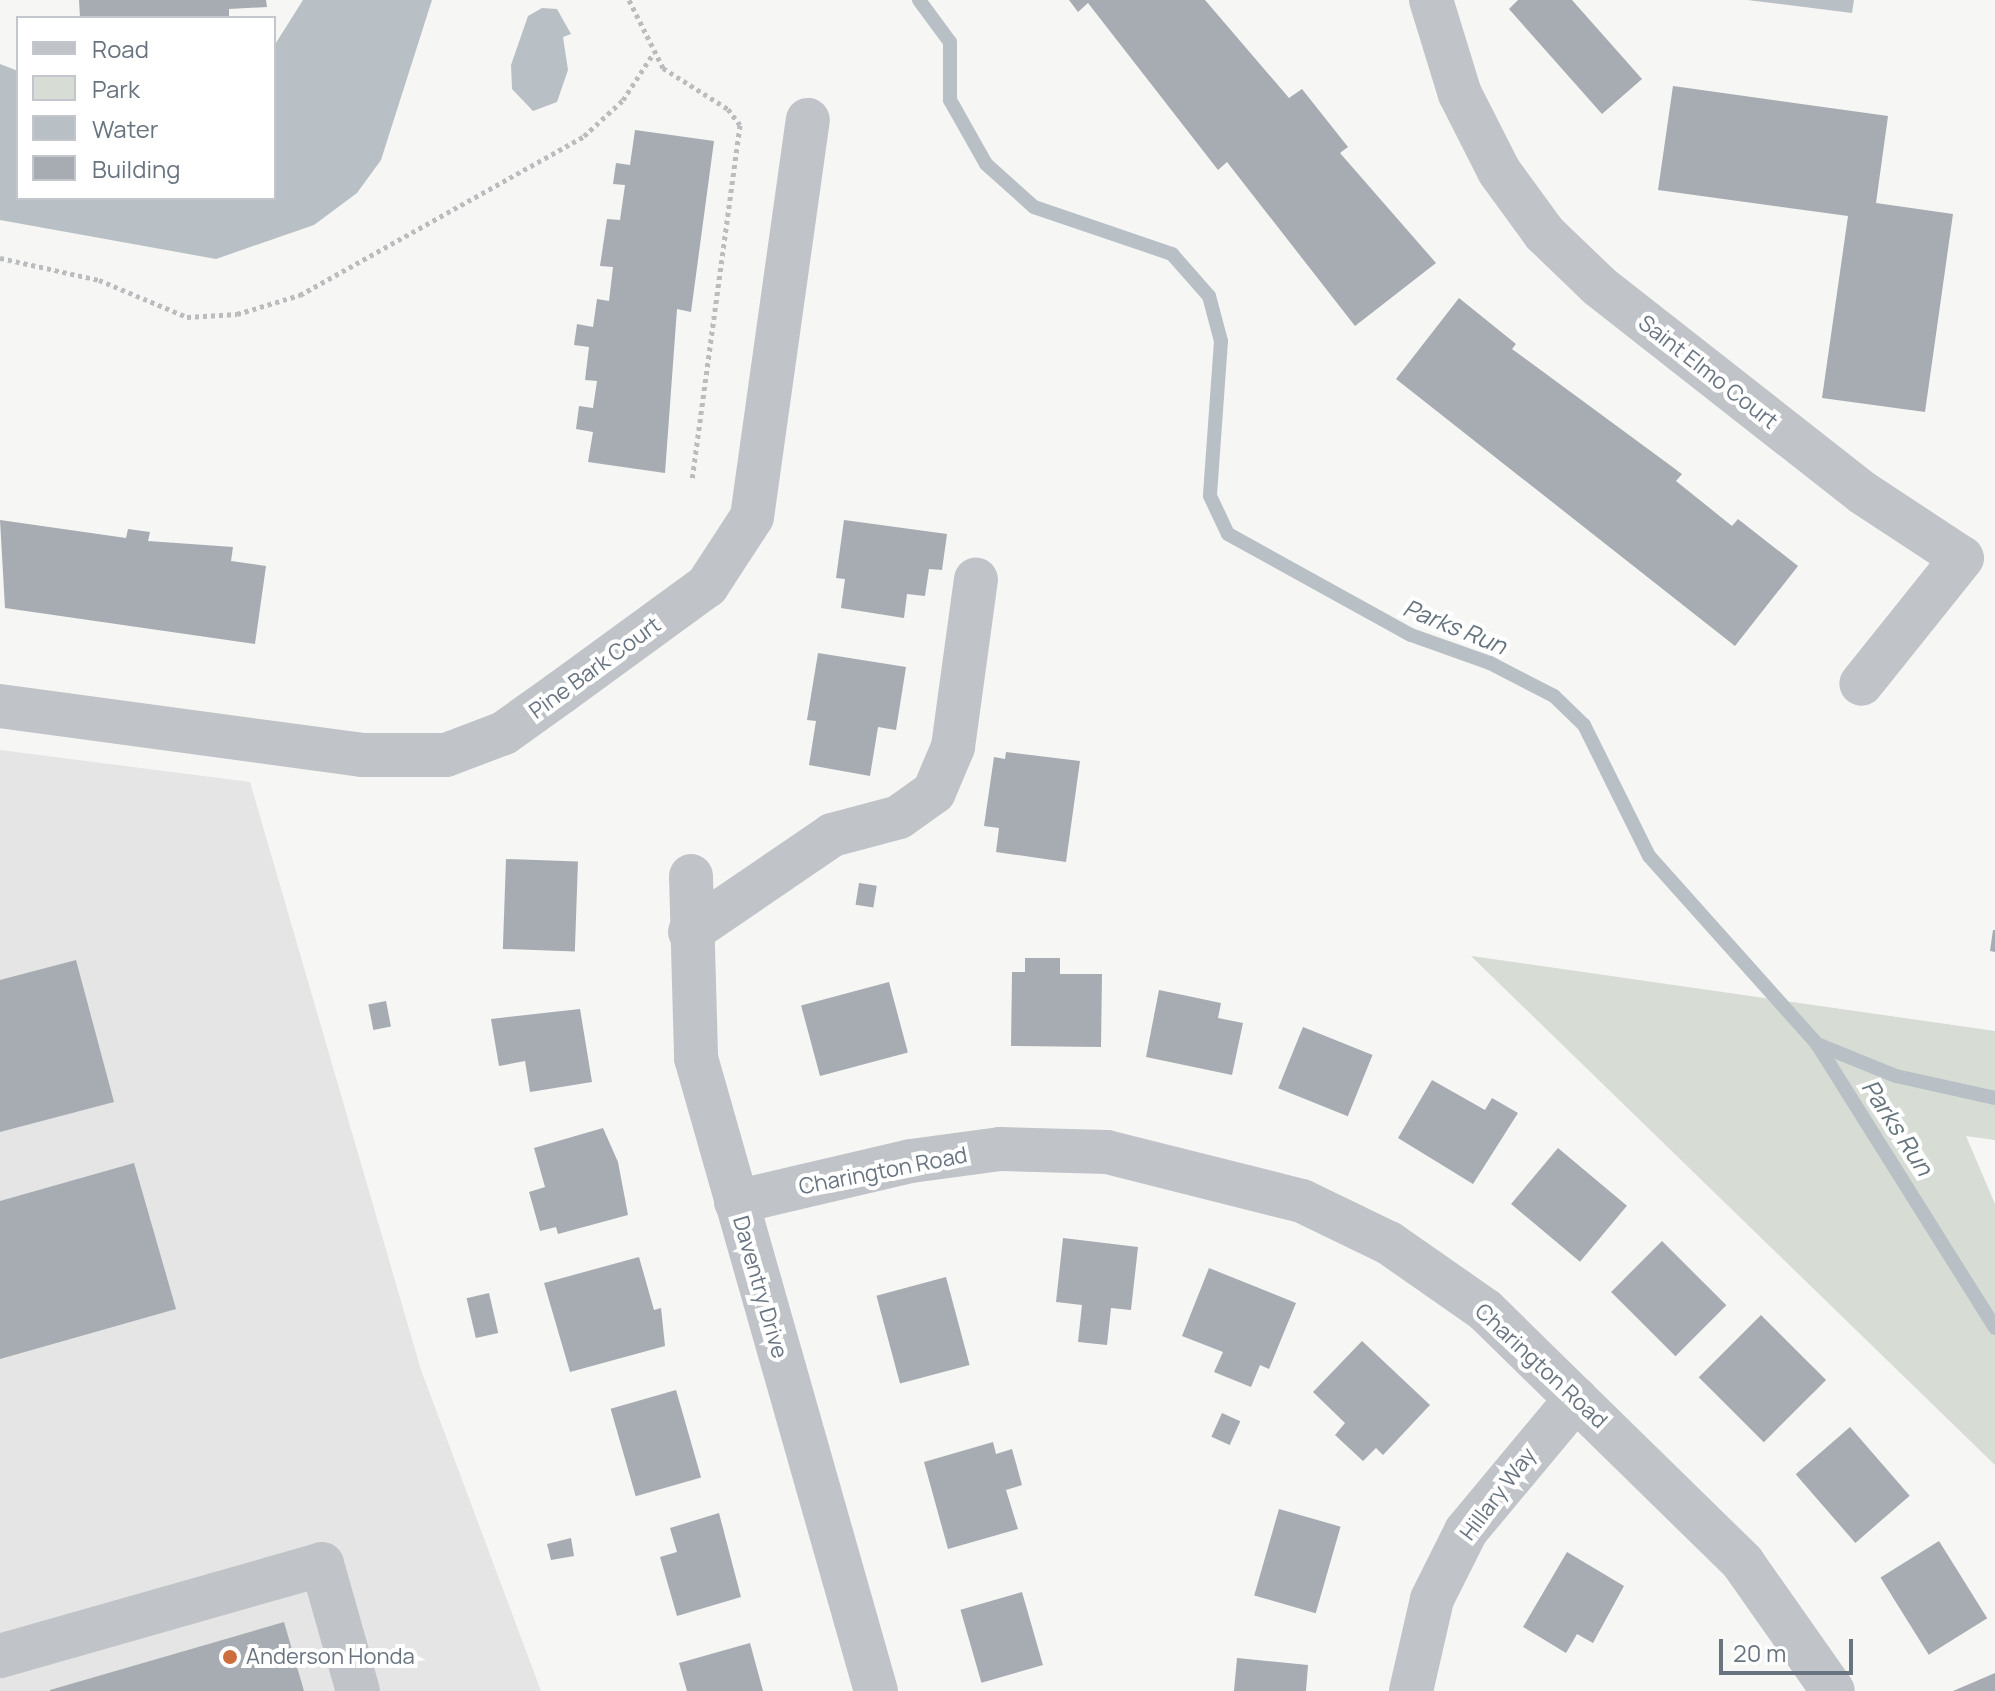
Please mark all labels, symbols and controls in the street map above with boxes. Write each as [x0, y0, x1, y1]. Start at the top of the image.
legend [16, 16, 276, 200]
text: Road [92, 32, 149, 65]
text: Park [92, 72, 140, 105]
text: Water [92, 112, 159, 145]
text: Building [92, 152, 180, 185]
street label: Saint Elmo Court [1633, 309, 1783, 435]
water label: Parks Run [1399, 592, 1511, 660]
street label: Pine Bark Court [524, 611, 666, 725]
water label: Parks Run [1856, 1074, 1940, 1180]
street label: Charington Road [796, 1142, 970, 1200]
street label: Daventry Drive [727, 1213, 793, 1361]
street label: Charington Road [1469, 1298, 1613, 1434]
street label: Hillary Way [1455, 1442, 1541, 1546]
scale bar [1723, 1623, 1857, 1673]
text: 20 m [1733, 1636, 1786, 1669]
place label: Anderson Honda [246, 1644, 415, 1670]
marker: Anderson Honda [221, 1648, 239, 1666]

